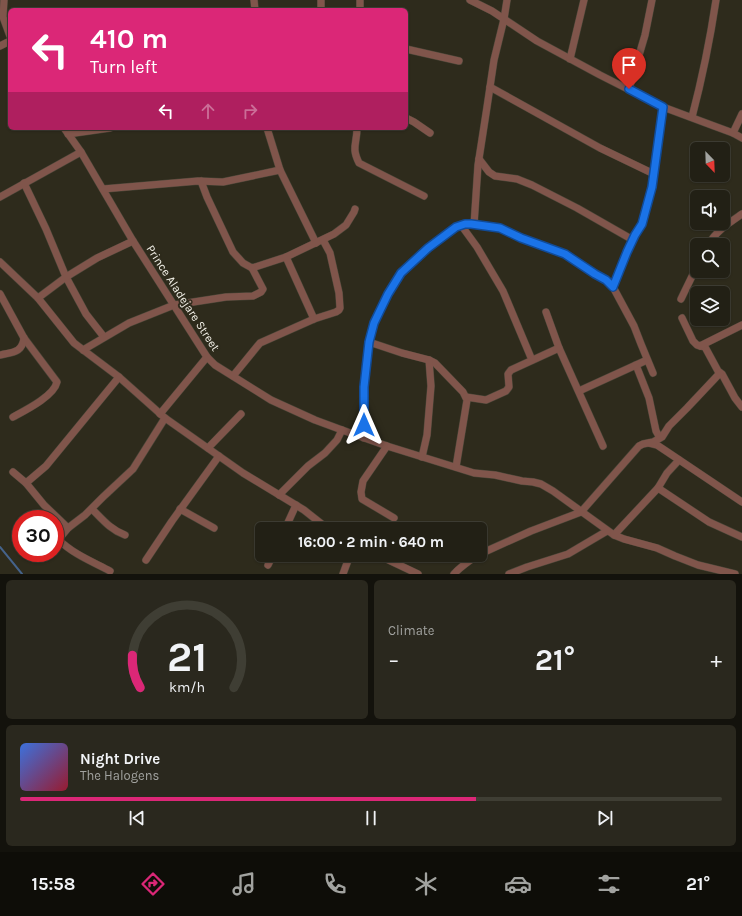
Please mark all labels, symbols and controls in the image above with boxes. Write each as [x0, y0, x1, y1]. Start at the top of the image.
text: 410 m [90, 22, 168, 55]
icon: left [24, 24, 76, 76]
pin [612, 48, 646, 89]
icon: arrive [618, 54, 640, 76]
text: Turn left [90, 56, 158, 78]
icon: left [155, 100, 177, 122]
icon: ahead [197, 100, 219, 122]
icon: right [239, 100, 261, 122]
north arrow [690, 142, 730, 182]
map controls [690, 142, 730, 326]
button: sound [690, 190, 730, 230]
button: search [690, 238, 730, 278]
street label: Prince Aladejare Street [143, 242, 223, 354]
button: layers [690, 286, 730, 326]
position arrow [343, 404, 385, 446]
speed limit sign: 30 [12, 510, 64, 562]
text: 16:00 · 2 min · 640 m [298, 533, 444, 551]
text: Climate [388, 623, 434, 638]
text: 21 [167, 632, 207, 680]
text: 21° [535, 642, 575, 678]
text: − [388, 647, 400, 673]
text: + [710, 647, 722, 673]
text: km/h [169, 678, 205, 695]
text: Night Drive [80, 750, 160, 768]
text: The Halogens [80, 768, 159, 783]
icon: previous [126, 807, 148, 829]
icon: pause [360, 807, 382, 829]
icon: next [594, 807, 616, 829]
icon: directions [139, 870, 167, 898]
icon: music [230, 870, 258, 898]
icon: phone [321, 870, 349, 898]
icon: climate [412, 870, 440, 898]
icon: car [504, 870, 532, 898]
icon: filters [595, 870, 623, 898]
text: 15:58 [32, 873, 75, 895]
text: 21° [686, 873, 710, 895]

